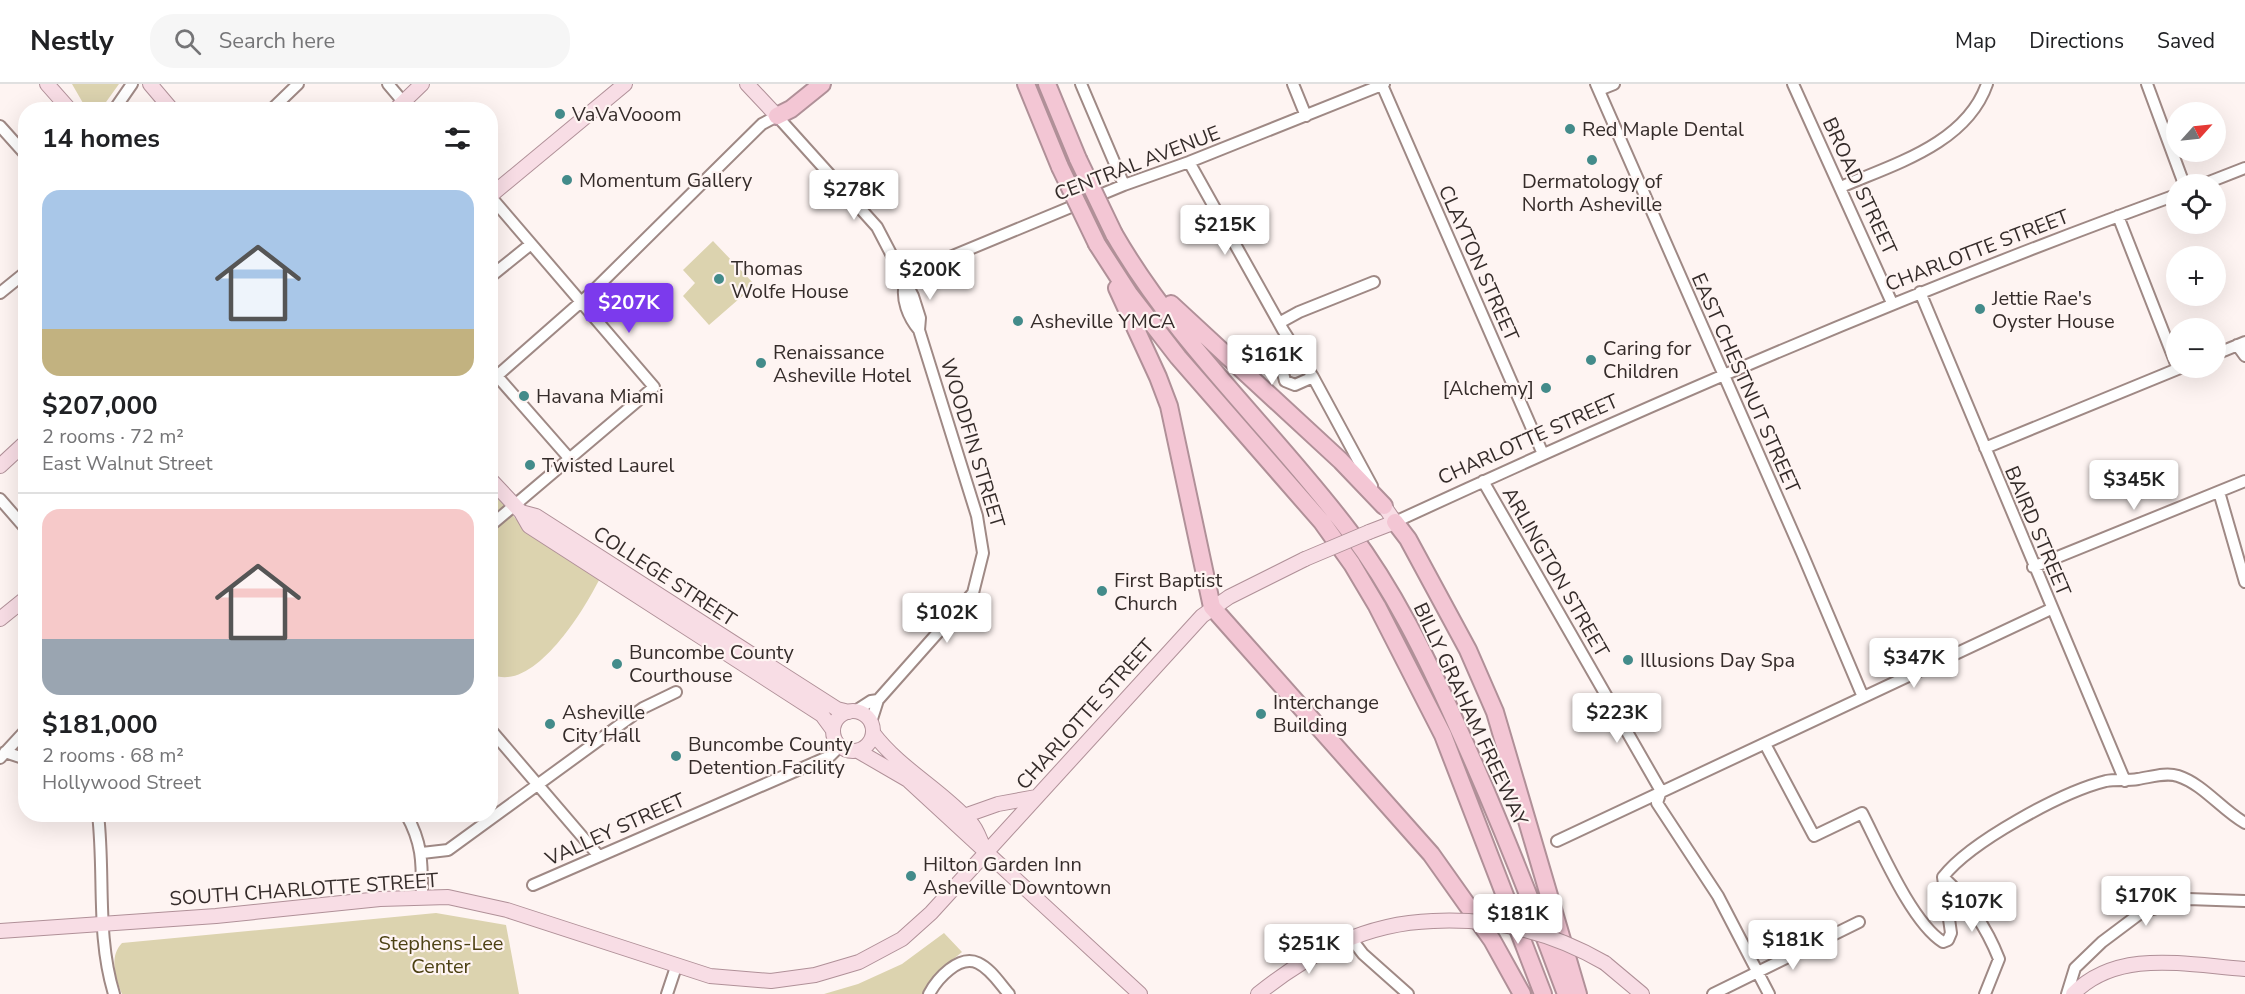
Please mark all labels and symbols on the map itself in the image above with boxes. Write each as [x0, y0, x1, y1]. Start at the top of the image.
place label: VaVaVooom [571, 101, 682, 128]
north arrow [2166, 102, 2226, 162]
marker: VaVaVooom [553, 107, 567, 121]
street label: BROAD STREET [1816, 113, 1903, 259]
place label: Red Maple Dental [1582, 116, 1744, 143]
street label: CENTRAL AVENUE [1050, 119, 1224, 208]
marker: Red Maple Dental [1563, 122, 1577, 136]
marker: Dermatology of North Asheville [1585, 153, 1599, 167]
place label: Momentum Gallery [579, 167, 753, 194]
place label: Dermatology of North Asheville [1522, 168, 1662, 218]
pin: $278K [812, 170, 896, 221]
marker: Momentum Gallery [560, 173, 574, 187]
street label: CLAYTON STREET [1432, 181, 1525, 346]
street label: CHARLOTTE STREET [1881, 203, 2073, 298]
pin: $215K [1183, 205, 1267, 256]
pin: $200K [888, 250, 972, 301]
place label: Thomas Wolfe House [731, 255, 849, 305]
street label: EAST CHESTNUT STREET [1685, 269, 1806, 498]
marker: Thomas Wolfe House [712, 272, 726, 286]
pin: $207K [587, 283, 671, 334]
place label: Jettie Rae's Oyster House [1991, 285, 2115, 335]
marker: Jettie Rae's Oyster House [1973, 302, 1987, 316]
place label: Asheville YMCA [1030, 308, 1176, 335]
marker: Asheville YMCA [1011, 314, 1025, 328]
pin: $161K [1230, 335, 1314, 386]
place label: Caring for Children [1603, 335, 1691, 385]
place label: Renaissance Asheville Hotel [773, 339, 911, 389]
marker: Caring for Children [1584, 353, 1598, 367]
street label: WOODFIN STREET [934, 355, 1011, 531]
marker: Renaissance Asheville Hotel [754, 356, 768, 370]
place label: [Alchemy] [1442, 375, 1534, 402]
marker: [Alchemy] [1539, 381, 1553, 395]
place label: Havana Miami [536, 383, 664, 410]
street label: CHARLOTTE STREET [1434, 387, 1623, 491]
marker: Havana Miami [517, 389, 531, 403]
place label: Twisted Laurel [542, 452, 674, 479]
marker: Twisted Laurel [523, 458, 537, 472]
pin: $345K [2092, 460, 2176, 511]
street label: BAIRD STREET [1998, 462, 2077, 600]
street label: ARLINGTON STREET [1496, 482, 1615, 662]
street label: COLLEGE STREET [588, 520, 741, 633]
place label: First Baptist Church [1114, 567, 1223, 617]
marker: First Baptist Church [1095, 584, 1109, 598]
pin: $102K [905, 593, 989, 644]
street label: BILLY GRAHAM FREEWAY [1407, 598, 1535, 831]
street label: CHARLOTTE STREET [1010, 633, 1161, 796]
pin: $347K [1872, 638, 1956, 689]
place label: Buncombe County Courthouse [629, 639, 794, 689]
place label: Illusions Day Spa [1640, 647, 1795, 674]
marker: Illusions Day Spa [1621, 653, 1635, 667]
marker: Buncombe County Courthouse [610, 657, 624, 671]
place label: Interchange Building [1273, 689, 1379, 739]
pin: $223K [1575, 693, 1659, 744]
place label: Asheville City Hall [562, 699, 645, 749]
marker: Interchange Building [1254, 707, 1268, 721]
marker: Asheville City Hall [543, 717, 557, 731]
place label: Buncombe County Detention Facility [688, 731, 853, 781]
marker: Buncombe County Detention Facility [669, 749, 683, 763]
street label: VALLEY STREET [540, 787, 689, 873]
place label: Hilton Garden Inn Asheville Downtown [923, 851, 1111, 901]
street label: SOUTH CHARLOTTE STREET [169, 867, 439, 912]
marker: Hilton Garden Inn Asheville Downtown [904, 869, 918, 883]
pin: $170K [2104, 876, 2188, 927]
pin: $107K [1930, 882, 2014, 933]
pin: $181K [1476, 894, 1560, 945]
pin: $181K [1751, 920, 1835, 971]
pin: $251K [1267, 924, 1351, 975]
park label: Stephens-Lee Center [379, 930, 503, 980]

